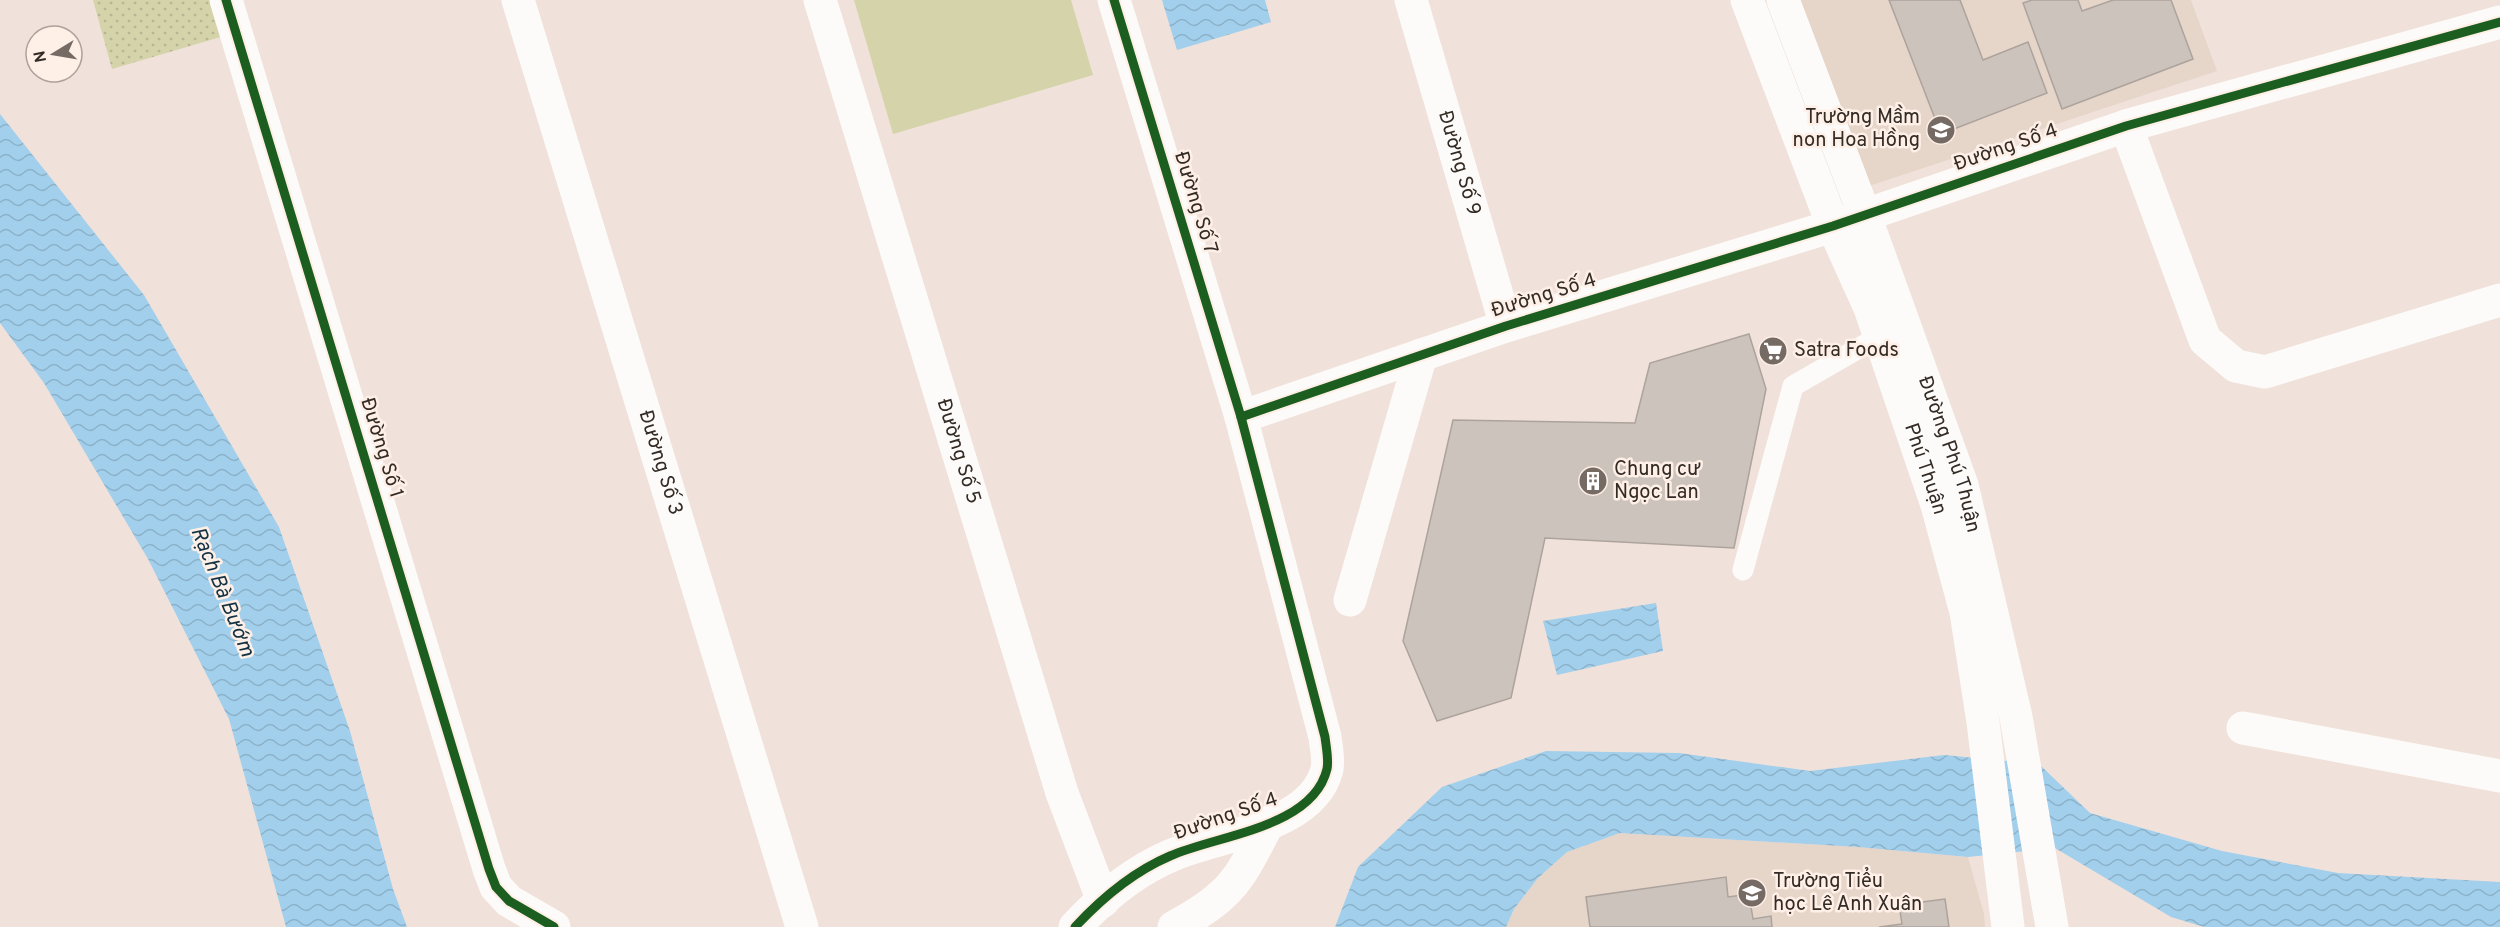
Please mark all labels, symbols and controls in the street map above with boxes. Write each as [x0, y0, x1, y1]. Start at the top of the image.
north arrow [24, 24, 84, 84]
text: N [30, 49, 52, 64]
place label: Trường Mầm non Hoa Hồng [1793, 104, 1920, 154]
street label: Đường Số 9 [1431, 108, 1486, 219]
school or university icon: Trường Mầm non Hoa Hồng [1925, 114, 1957, 146]
street label: Đường Số 4 [1950, 117, 2062, 178]
street label: Đường Số 7 [1167, 148, 1224, 257]
street label: Đường Số 4 [1488, 267, 1600, 324]
supermarket icon: Satra Foods [1757, 335, 1789, 367]
place label: Satra Foods [1794, 338, 1899, 364]
street label: Đường Phú Thuận [1910, 373, 1984, 537]
street label: Đường Số 1 [353, 394, 410, 501]
street label: Đường Số 5 [929, 396, 986, 507]
street label: Đường Số 3 [631, 407, 688, 518]
street label: Phú Thuận [1900, 420, 1950, 518]
place label: Chung cư Ngọc Lan [1614, 457, 1701, 506]
building icon: Chung cư Ngọc Lan [1577, 465, 1609, 497]
water label: Rạch Bà Bướm [184, 523, 261, 662]
street label: Đường Số 4 [1170, 786, 1282, 847]
place label: Trường Tiểu học Lê Anh Xuân [1773, 866, 1922, 918]
school or university icon: Trường Tiểu học Lê Anh Xuân [1736, 877, 1768, 909]

